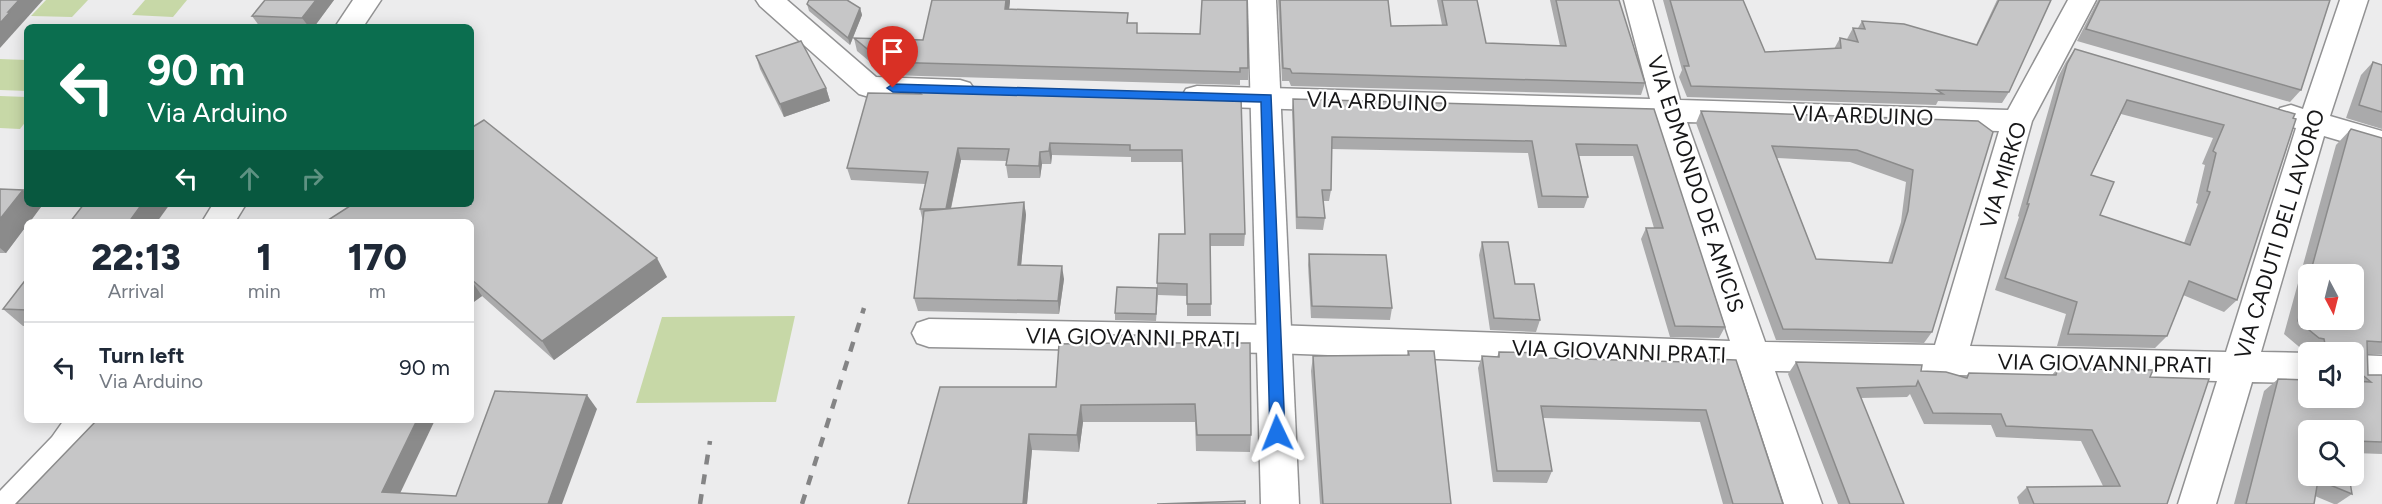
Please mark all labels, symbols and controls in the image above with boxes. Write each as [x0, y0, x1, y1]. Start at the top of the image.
pin [867, 26, 918, 88]
icon: arrive [876, 35, 909, 68]
text: 90 m [147, 45, 245, 96]
icon: left [48, 48, 126, 126]
street label: VIA EDMONDO DE AMICIS [1641, 52, 1750, 316]
street label: VIA ARDUINO [1306, 86, 1448, 117]
text: Via Arduino [147, 96, 288, 129]
street label: VIA ARDUINO [1792, 100, 1934, 131]
street label: VIA CADUTI DEL LAVORO [2229, 106, 2330, 362]
street label: VIA MIRKO [1974, 118, 2033, 232]
icon: left [170, 162, 203, 195]
icon: ahead [233, 162, 266, 195]
icon: right [296, 162, 329, 195]
text: 22:13 [91, 236, 181, 279]
text: 1 [257, 236, 272, 279]
text: 170 [348, 236, 407, 279]
north arrow [2298, 264, 2364, 330]
map controls [2298, 264, 2364, 486]
text: Arrival [108, 279, 164, 303]
text: min [248, 279, 281, 303]
text: m [369, 279, 386, 303]
street label: VIA GIOVANNI PRATI [1025, 322, 1241, 353]
street label: VIA GIOVANNI PRATI [1511, 334, 1727, 369]
text: Turn left [99, 342, 185, 369]
button: sound [2298, 342, 2364, 408]
street label: VIA GIOVANNI PRATI [1997, 348, 2213, 379]
icon: left [48, 351, 81, 384]
text: 90 m [399, 354, 450, 381]
text: Via Arduino [99, 369, 203, 393]
position arrow [1245, 401, 1309, 465]
button: search [2298, 420, 2364, 486]

